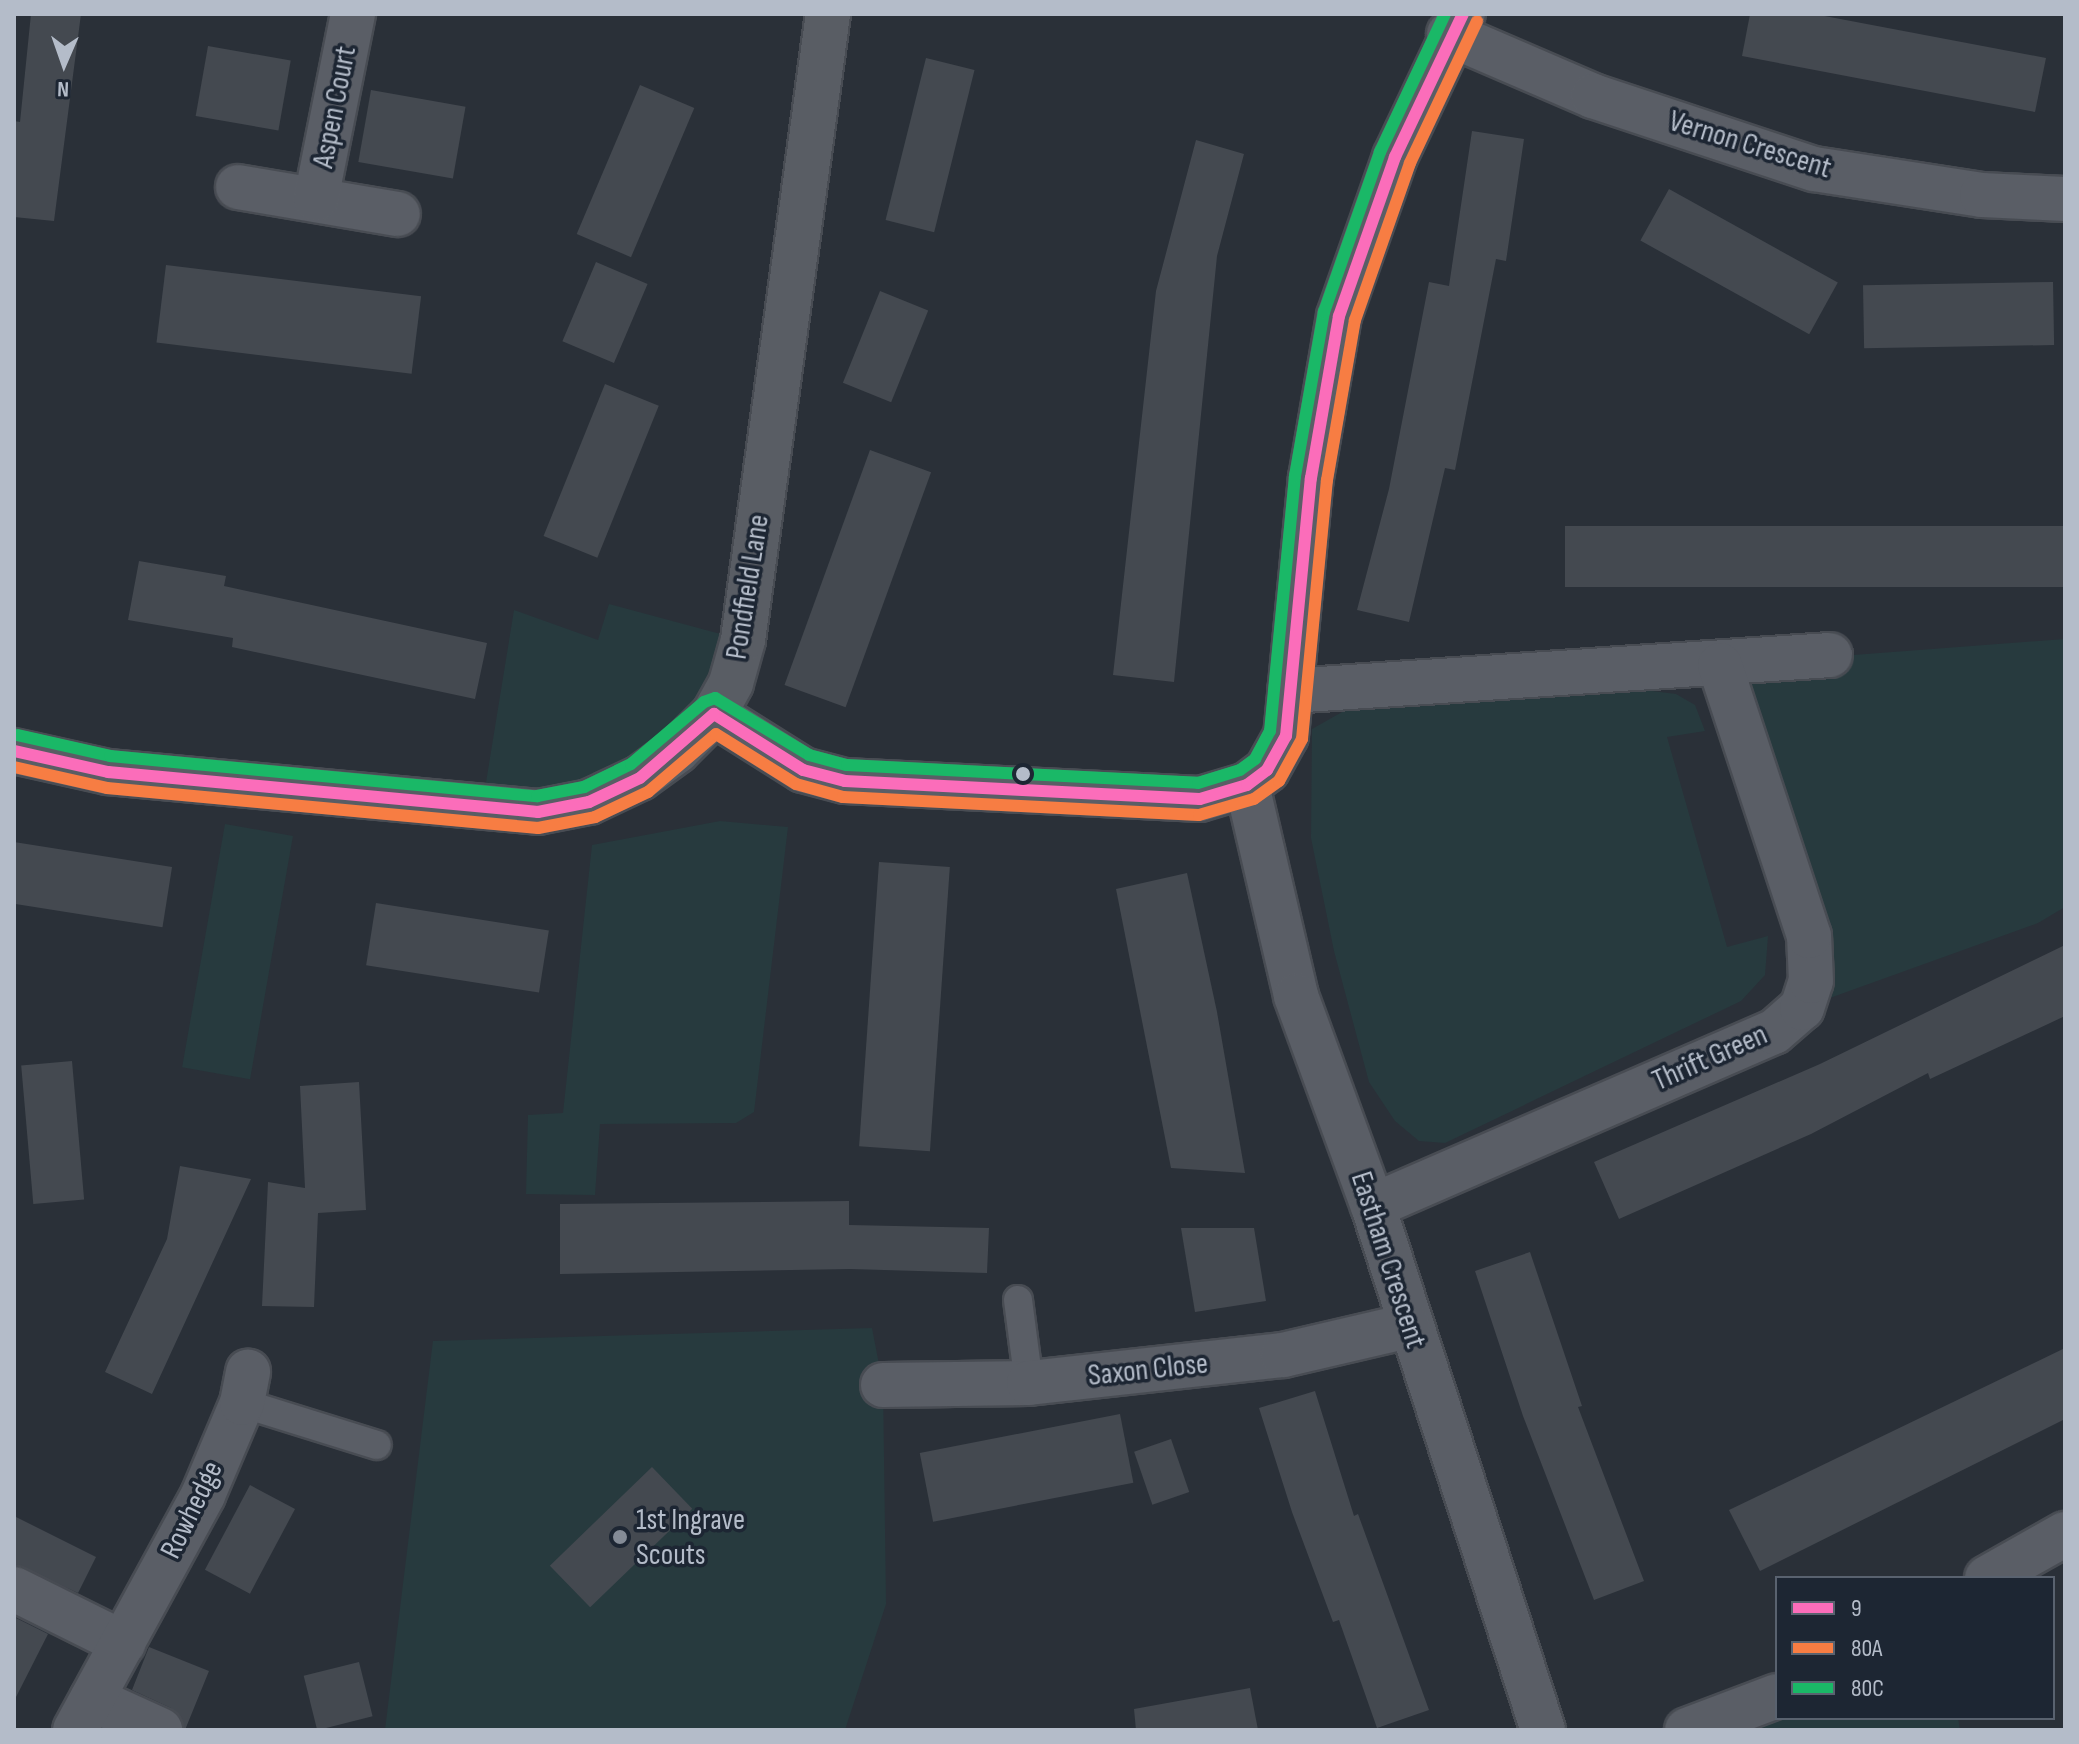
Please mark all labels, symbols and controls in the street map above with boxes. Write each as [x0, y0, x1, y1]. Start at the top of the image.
north arrow [24, 24, 104, 104]
street label: Aspen Court [306, 43, 364, 171]
text: N [57, 75, 69, 102]
street label: Vernon Crescent [1665, 103, 1835, 187]
street label: Pondfield Lane [719, 512, 777, 662]
unlabelled marker [1015, 766, 1031, 782]
street label: Thrift Green [1647, 1017, 1773, 1099]
street label: Eastham Crescent [1343, 1167, 1433, 1353]
street label: Saxon Close [1086, 1346, 1210, 1394]
street label: Rowhedge [153, 1455, 231, 1565]
place label: 1st Ingrave Scouts [636, 1502, 745, 1572]
marker: 1st Ingrave Scouts [611, 1528, 629, 1546]
legend [1775, 1576, 2055, 1720]
text: 9 [1851, 1594, 1862, 1623]
text: 80A [1851, 1634, 1882, 1663]
text: 80C [1851, 1674, 1884, 1703]

